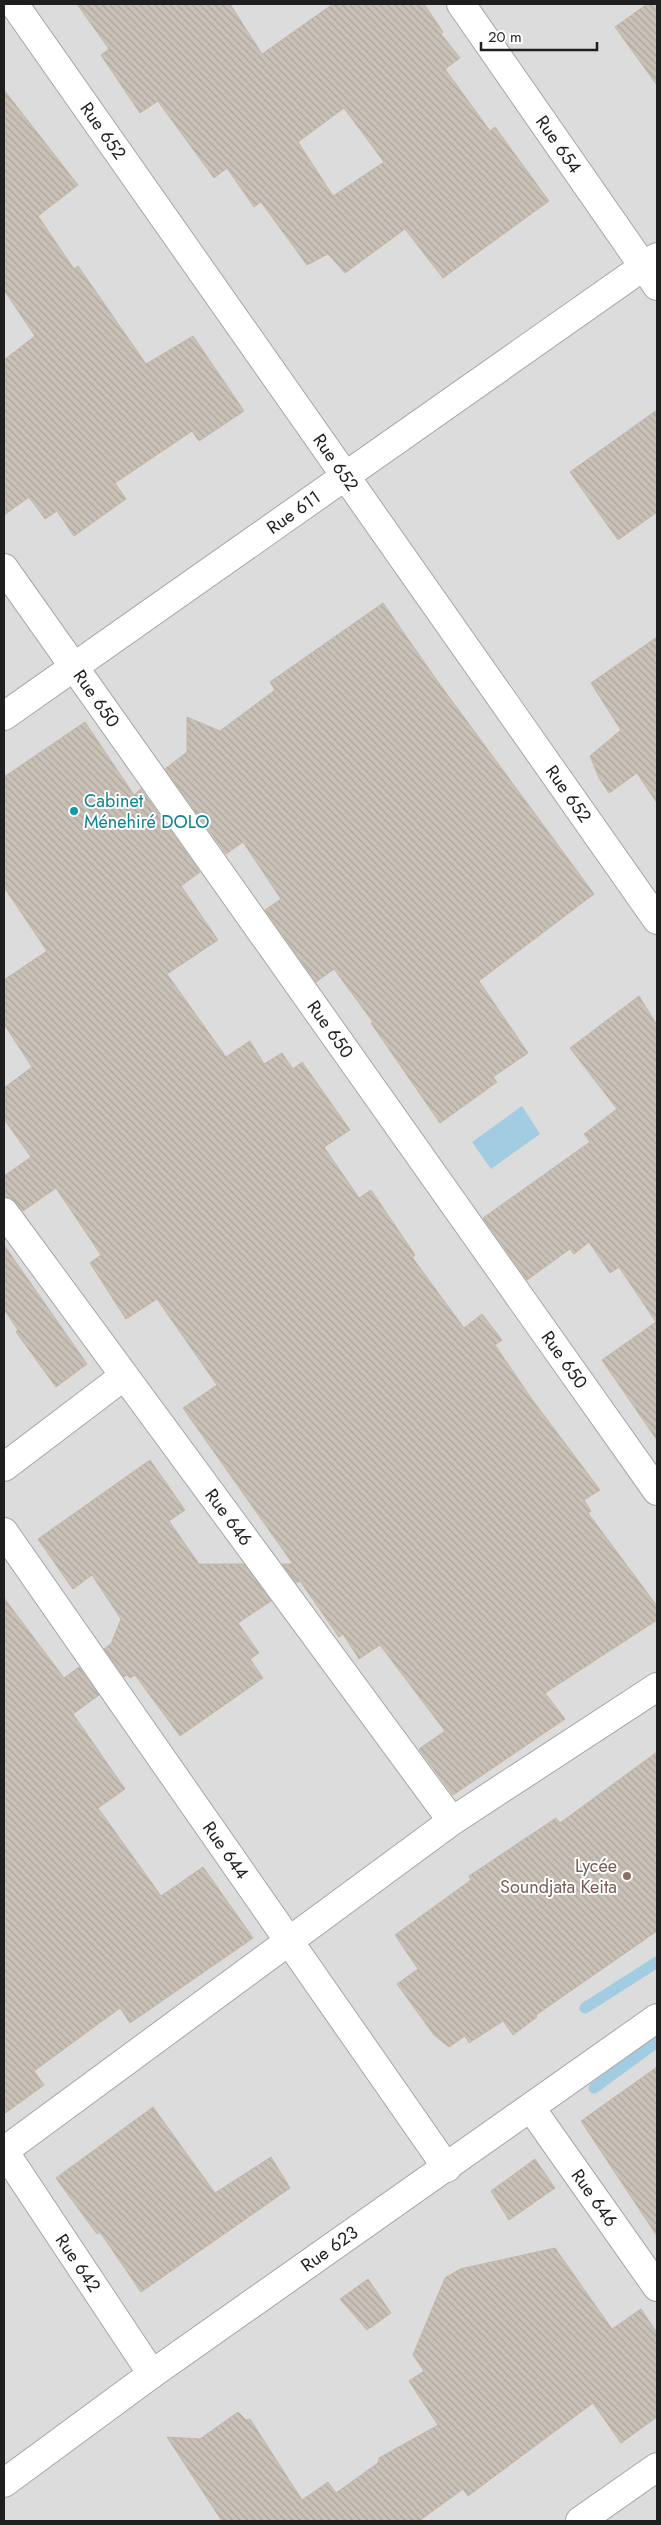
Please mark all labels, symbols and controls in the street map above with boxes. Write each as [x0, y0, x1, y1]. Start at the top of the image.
scale bar [481, 20, 597, 52]
text: 20 m [488, 26, 522, 48]
street label: Rue 652 [74, 97, 132, 165]
street label: Rue 654 [529, 110, 588, 179]
street label: Rue 652 [306, 428, 365, 496]
street label: Rue 611 [261, 484, 326, 541]
street label: Rue 650 [67, 664, 126, 733]
street label: Rue 652 [539, 760, 598, 828]
place label: Cabinet Ménehiré DOLO [84, 788, 210, 835]
marker: Cabinet Ménehiré DOLO [68, 805, 80, 817]
street label: Rue 650 [301, 995, 360, 1064]
street label: Rue 650 [535, 1326, 594, 1394]
street label: Rue 646 [199, 1483, 258, 1551]
street label: Rue 644 [196, 1816, 255, 1885]
place label: Lycée Soundjata Keita [500, 1853, 617, 1900]
marker: Lycée Soundjata Keita [621, 1870, 633, 1882]
street label: Rue 646 [565, 2164, 624, 2232]
street label: Rue 623 [296, 2219, 364, 2278]
street label: Rue 642 [49, 2229, 107, 2297]

